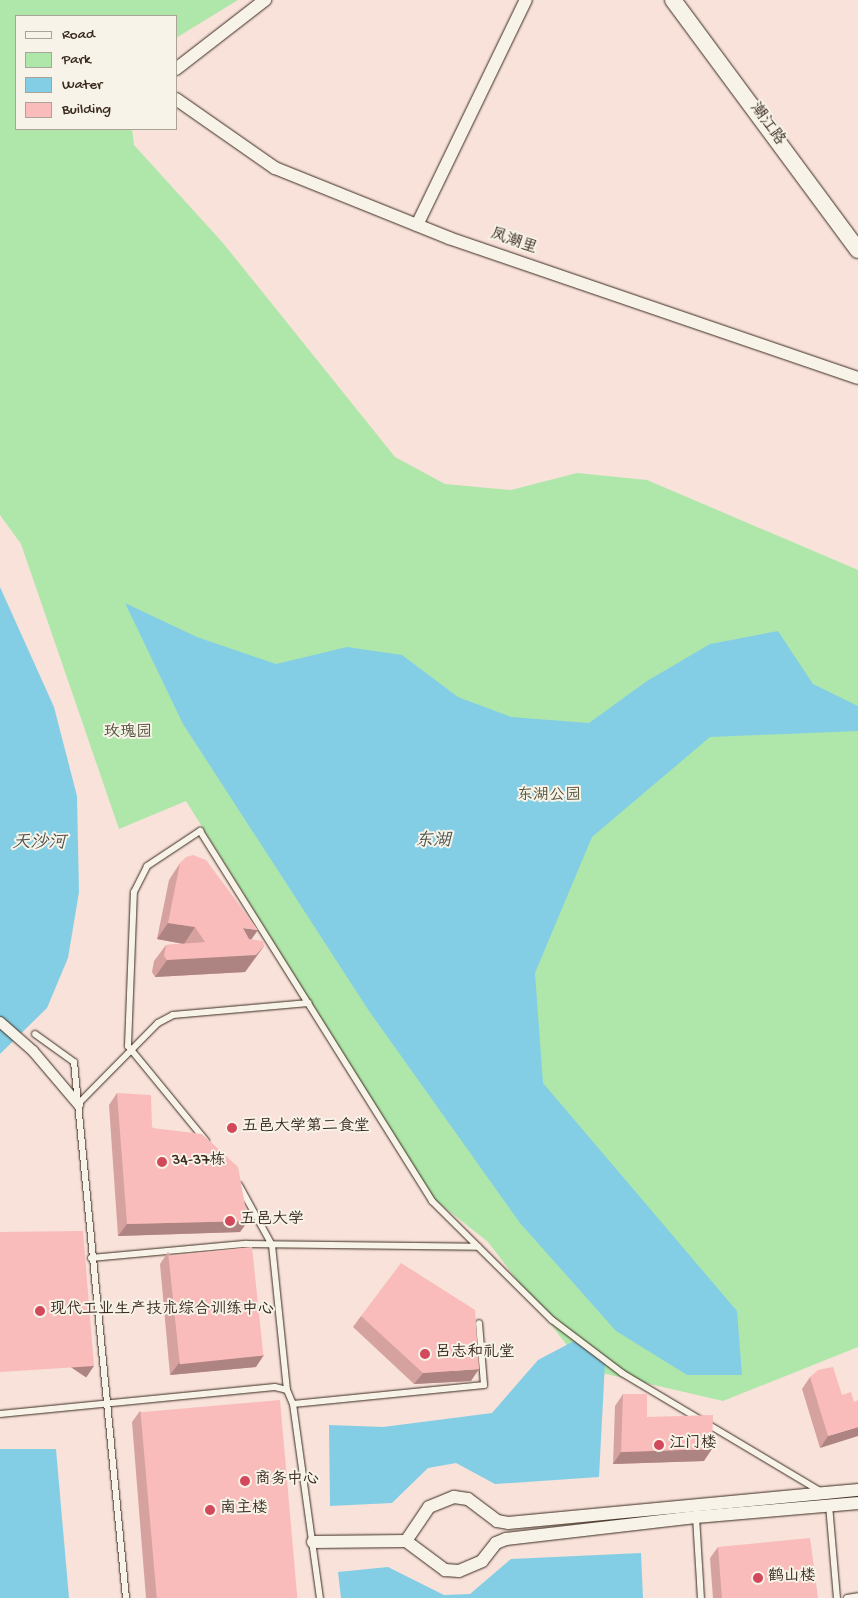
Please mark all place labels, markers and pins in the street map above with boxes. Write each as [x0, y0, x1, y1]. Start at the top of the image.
place label: 五邑大学第二食堂 [242, 1118, 370, 1138]
marker: 五邑大学第二食堂 [226, 1122, 238, 1134]
place label: 34-37栋 [172, 1152, 226, 1172]
marker: 34-37栋 [156, 1156, 168, 1168]
place label: 五邑大学 [240, 1211, 304, 1231]
marker: 五邑大学 [224, 1215, 236, 1227]
place label: 现代工业生产技术综合训练中心 [50, 1301, 274, 1321]
marker: 现代工业生产技术综合训练中心 [34, 1305, 46, 1317]
place label: 吕志和礼堂 [435, 1344, 515, 1364]
marker: 吕志和礼堂 [419, 1348, 431, 1360]
place label: 江门楼 [669, 1435, 717, 1455]
marker: 江门楼 [653, 1439, 665, 1451]
place label: 商务中心 [255, 1471, 319, 1491]
marker: 商务中心 [239, 1475, 251, 1487]
place label: 南主楼 [220, 1500, 268, 1520]
marker: 南主楼 [204, 1504, 216, 1516]
place label: 鹤山楼 [768, 1568, 816, 1588]
marker: 鹤山楼 [752, 1572, 764, 1584]

